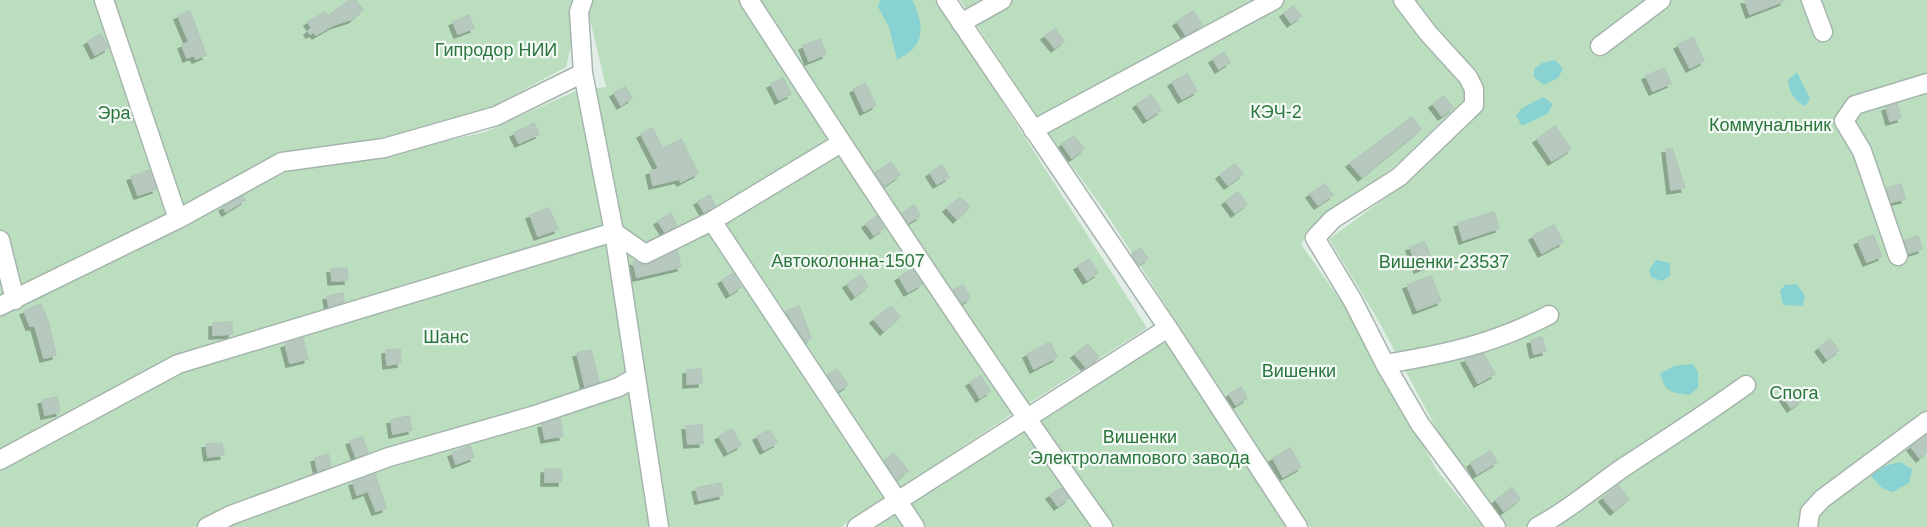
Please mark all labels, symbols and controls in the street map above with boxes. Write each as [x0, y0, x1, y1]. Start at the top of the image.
park label: Гипродор НИИ [435, 40, 557, 60]
park label: КЭЧ-2 [1250, 102, 1302, 122]
park label: Эра [98, 103, 131, 123]
park label: Коммунальник [1709, 115, 1831, 135]
park label: Автоколонна-1507 [771, 251, 925, 271]
park label: Вишенки-23537 [1379, 252, 1509, 272]
park label: Шанс [423, 327, 469, 347]
park label: Вишенки [1262, 361, 1336, 381]
park label: Спога [1770, 383, 1819, 403]
park label: Вишенки Электролампового завода [1030, 427, 1251, 468]

